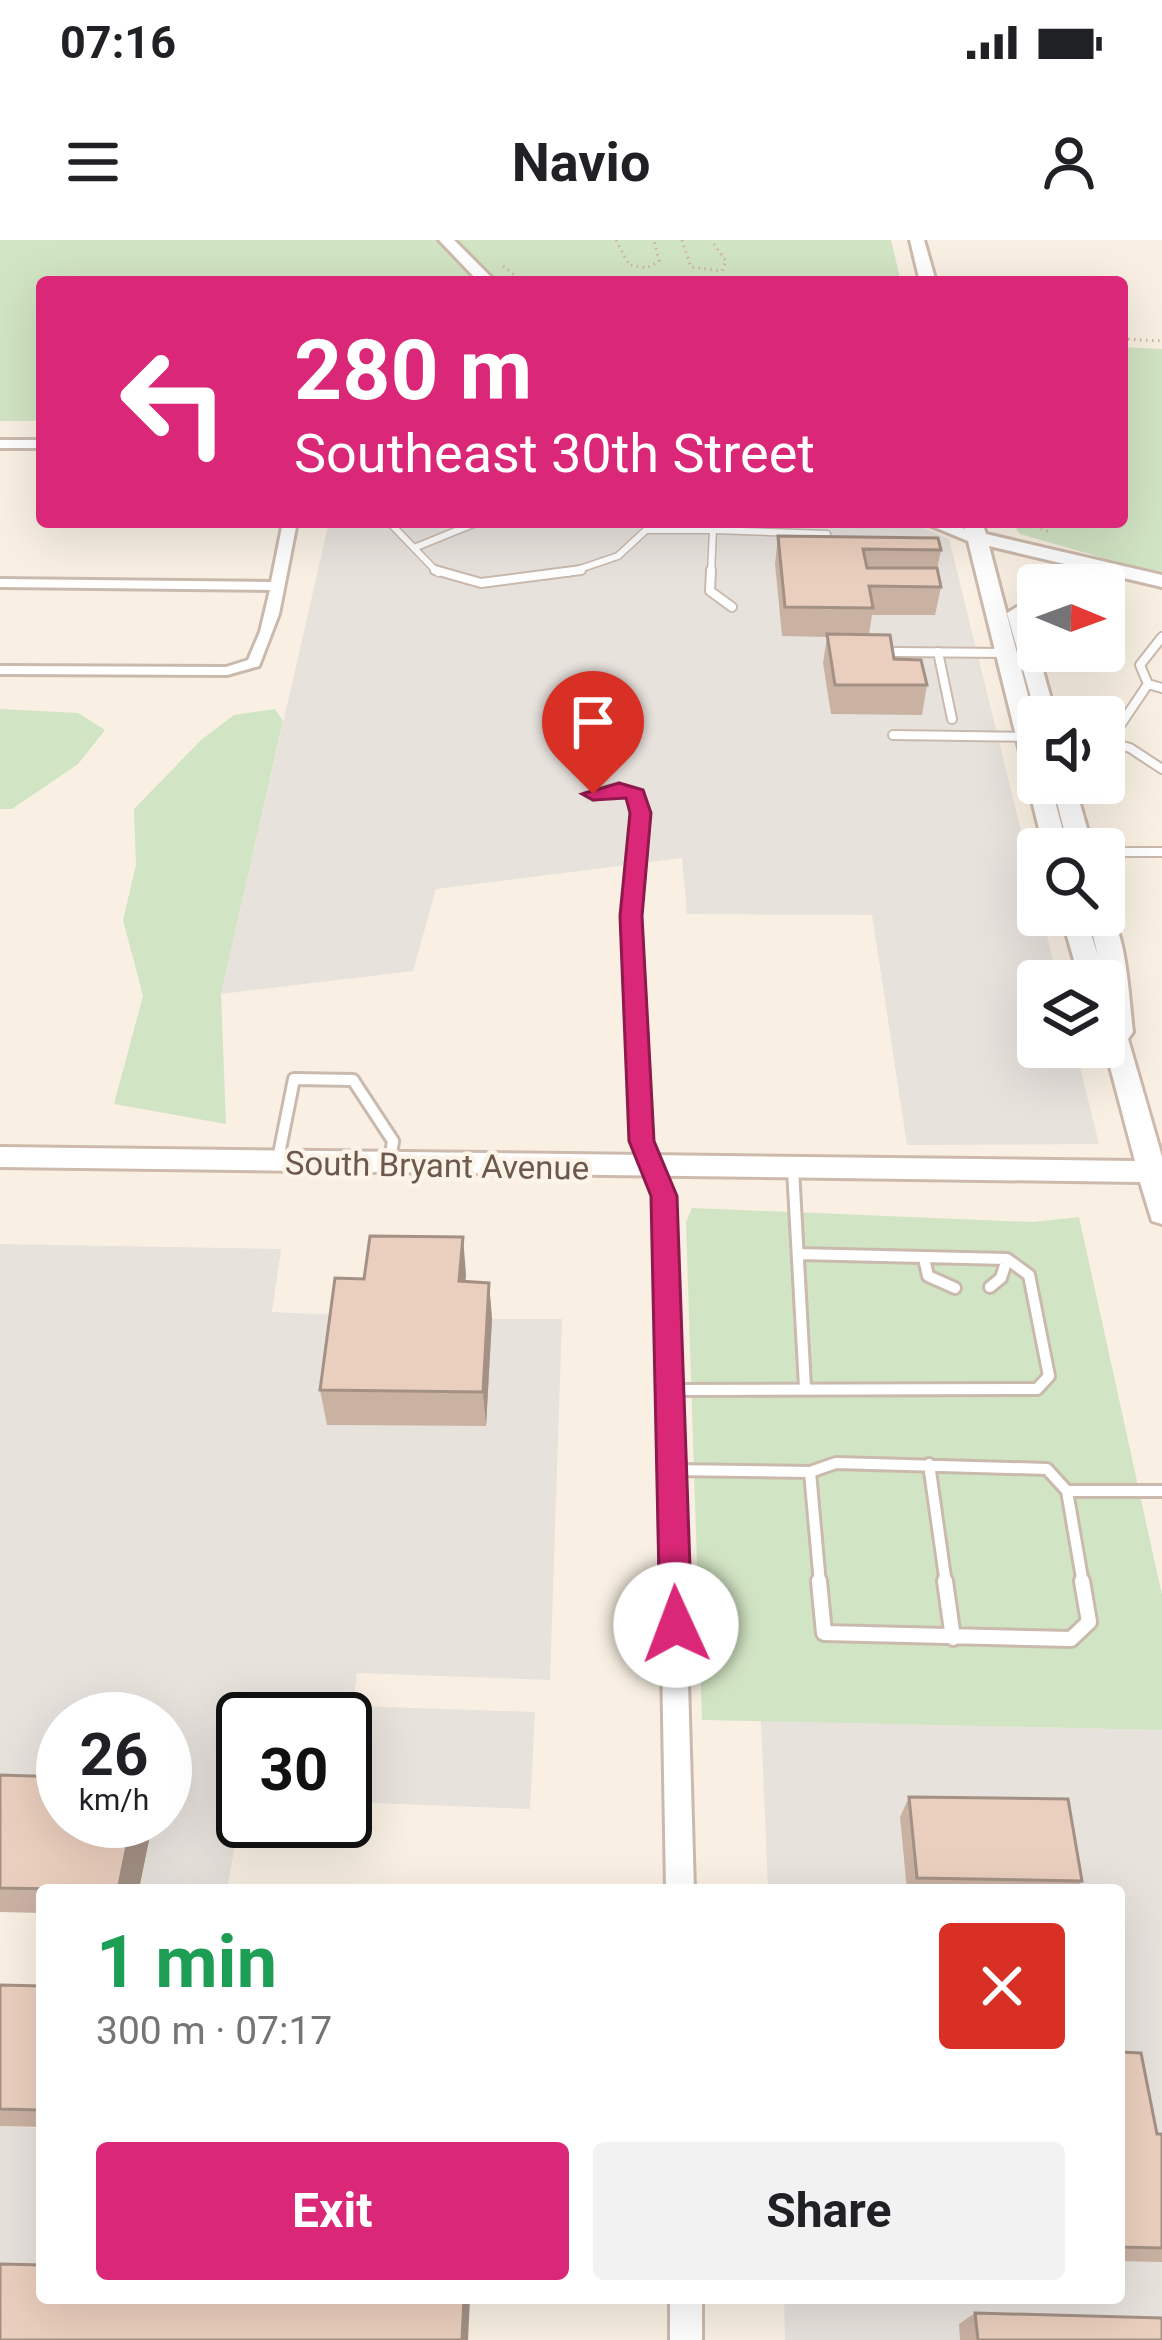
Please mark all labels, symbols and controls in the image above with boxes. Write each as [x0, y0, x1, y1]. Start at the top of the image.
text: 07:16 [60, 16, 176, 69]
icon: menu [60, 129, 126, 195]
icon: person [1036, 129, 1102, 195]
text: Navio [512, 131, 650, 194]
text: 280 m [294, 321, 532, 420]
icon: left [96, 324, 252, 480]
text: Southeast 30th Street [294, 422, 815, 485]
north arrow [1017, 564, 1125, 672]
map controls [1017, 564, 1125, 1068]
pin [542, 671, 644, 794]
icon: arrive [560, 689, 626, 755]
button: sound [1017, 696, 1125, 804]
button: search [1017, 828, 1125, 936]
button: layers [1017, 960, 1125, 1068]
street label: South Bryant Avenue [285, 1143, 589, 1188]
position arrow [613, 1562, 739, 1688]
speed limit sign: 30 [216, 1692, 372, 1848]
text: 26 [80, 1719, 148, 1790]
text: km/h [79, 1782, 149, 1817]
text: 1 min [96, 1920, 277, 2005]
button: close [939, 1923, 1065, 2049]
text: 300 m · 07:17 [96, 2008, 332, 2054]
button: Exit [96, 2142, 569, 2280]
button: Share [593, 2142, 1065, 2280]

